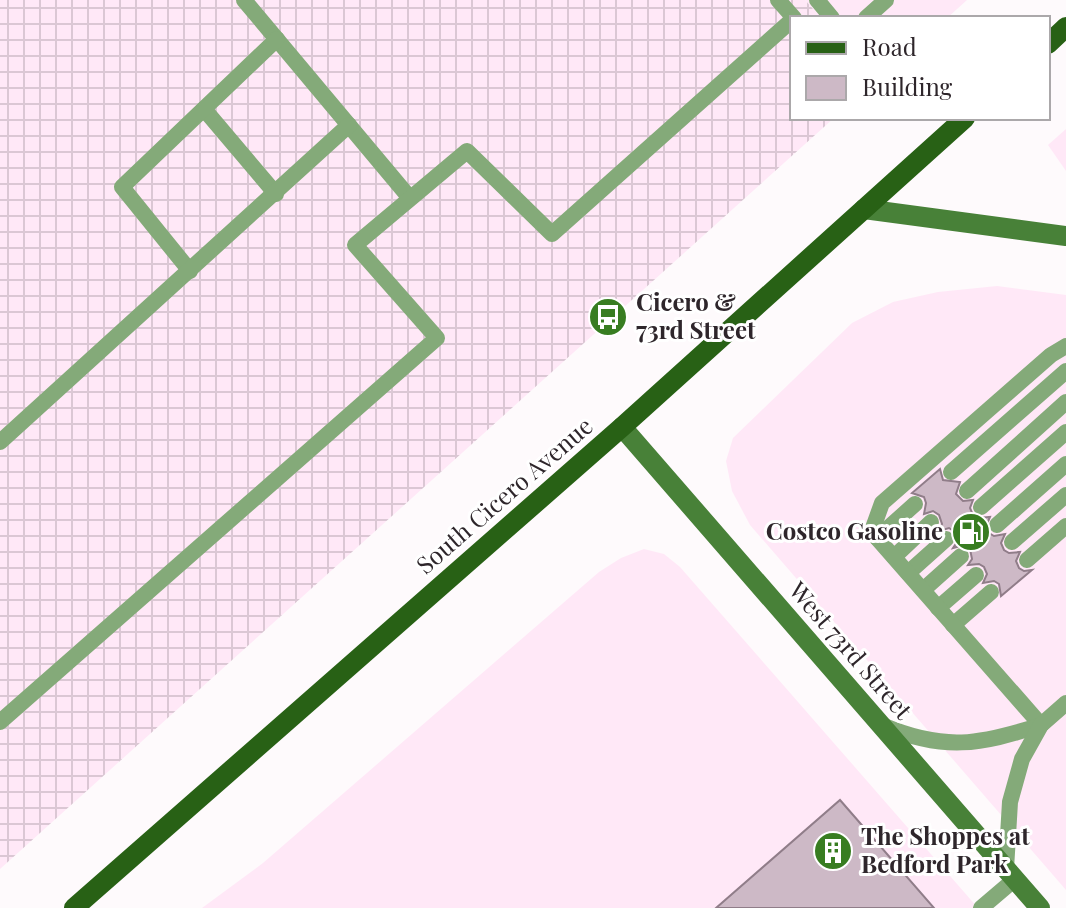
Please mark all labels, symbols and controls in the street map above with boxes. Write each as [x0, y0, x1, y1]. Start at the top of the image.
legend [790, 16, 1050, 120]
text: Road [862, 30, 917, 62]
text: Building [862, 70, 953, 102]
place label: Cicero & 73rd Street [636, 285, 756, 345]
bus stop icon: Cicero & 73rd Street [587, 296, 629, 338]
street label: South Cicero Avenue [409, 409, 599, 580]
fuel station icon: Costco Gasoline [950, 511, 992, 553]
place label: Costco Gasoline [766, 514, 943, 546]
street label: West 73rd Street [782, 573, 920, 726]
place label: The Shoppes at Bedford Park [861, 819, 1030, 879]
building icon: The Shoppes at Bedford Park [812, 830, 854, 872]

